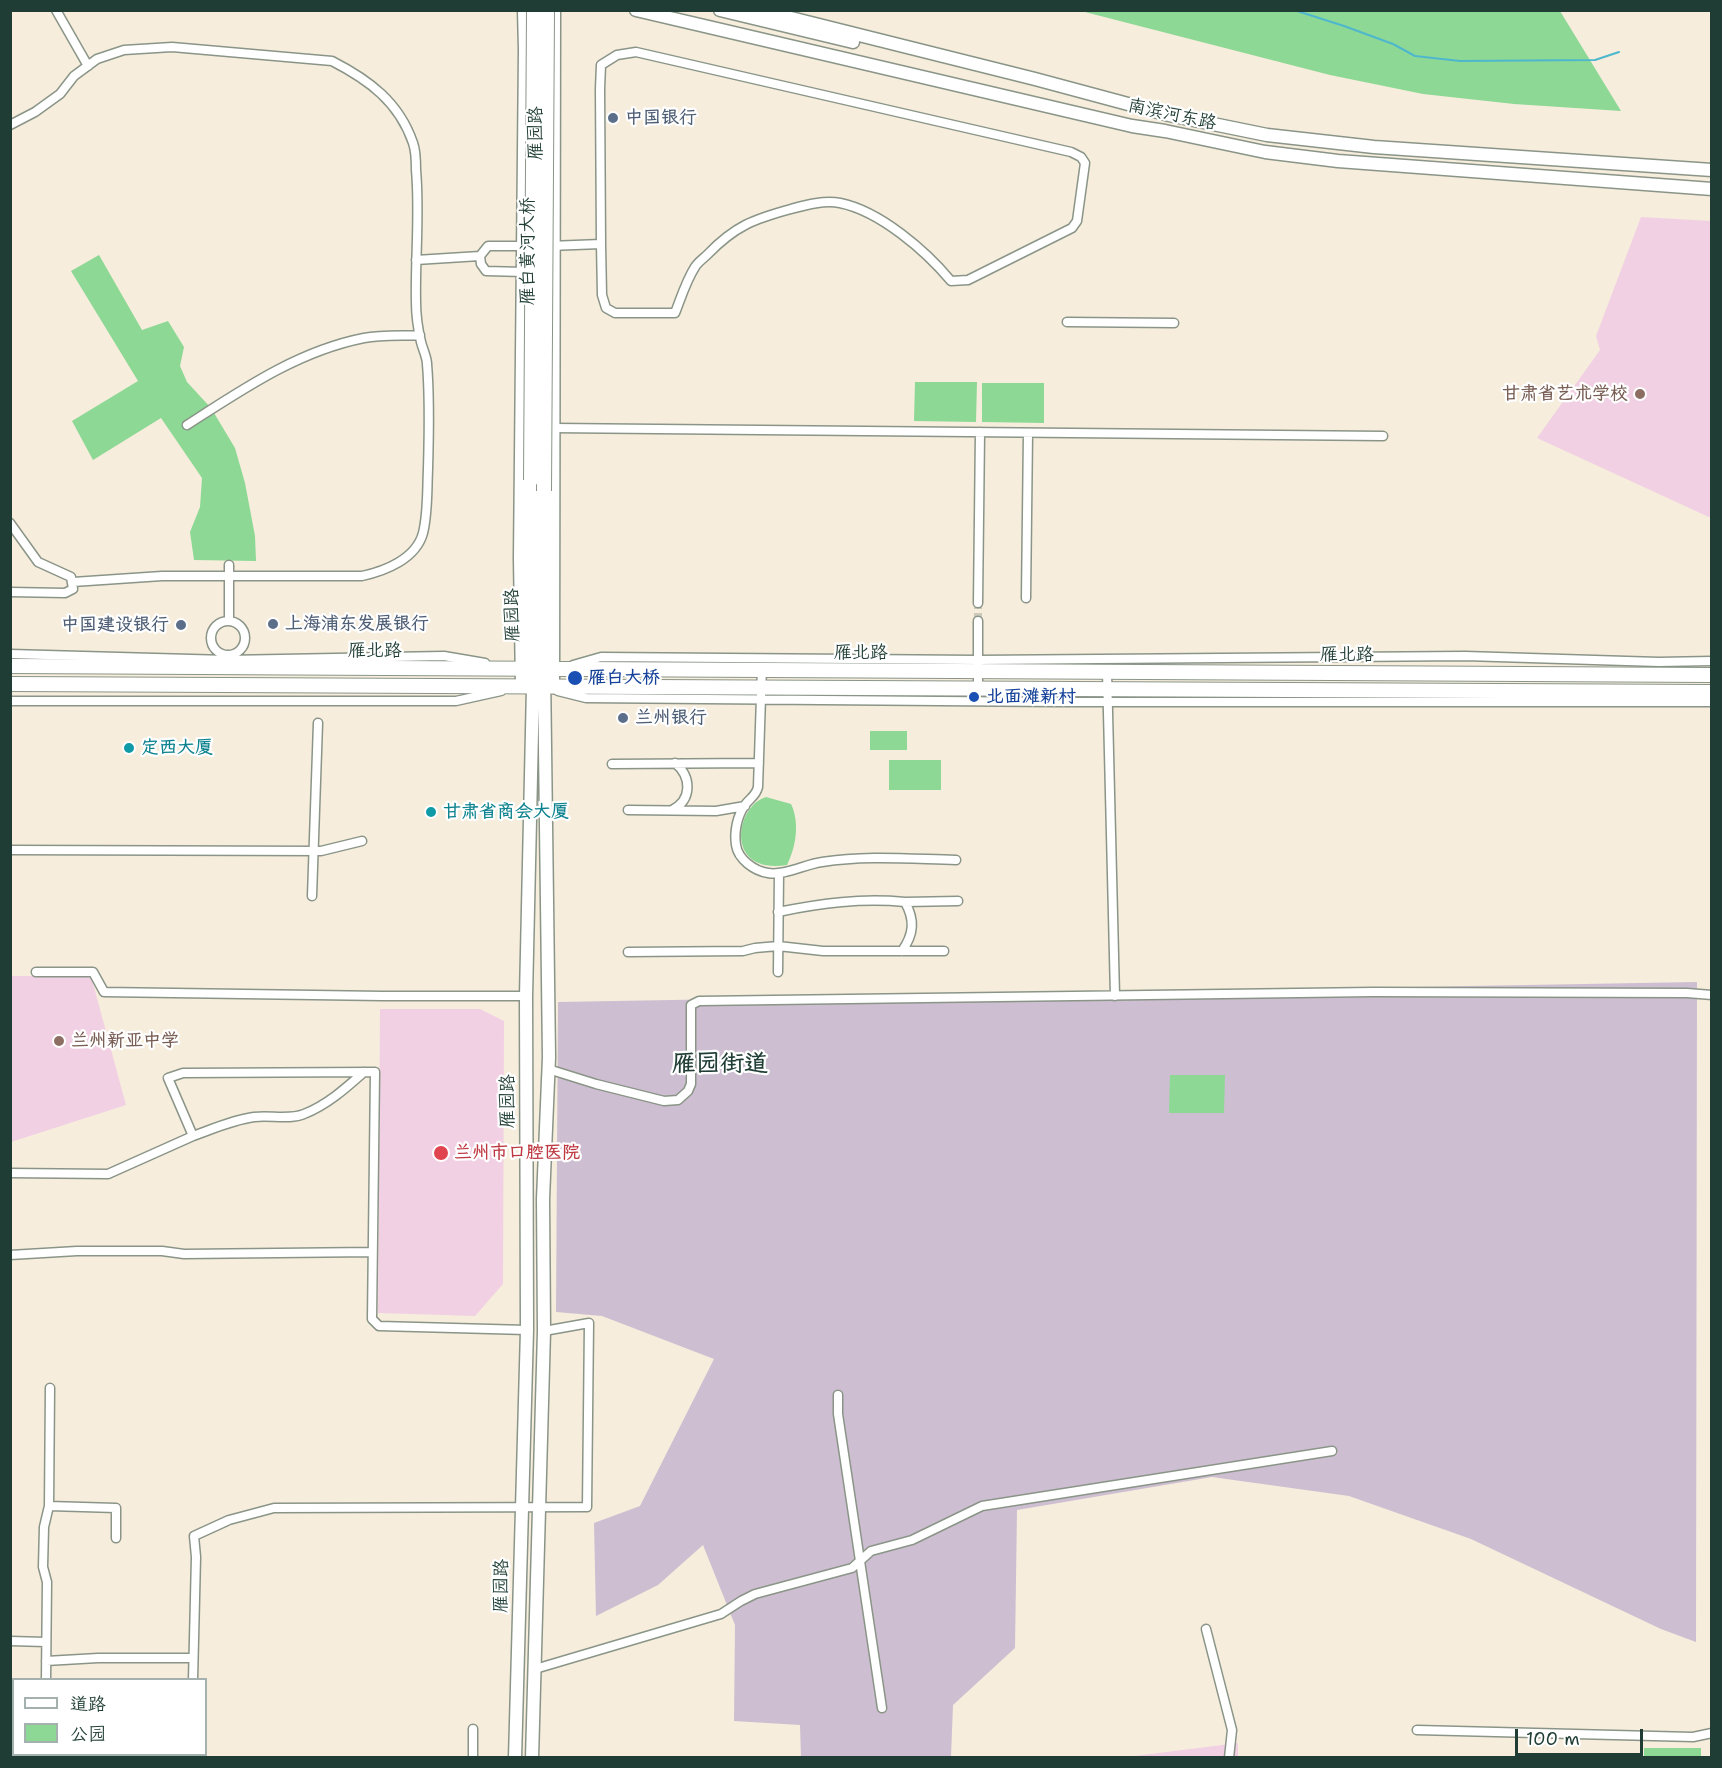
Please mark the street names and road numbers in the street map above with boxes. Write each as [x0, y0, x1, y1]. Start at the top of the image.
street label: 南滨河东路 [1126, 95, 1218, 135]
street label: 雁园路 [525, 106, 547, 160]
street label: 雁白黄河大桥 [517, 197, 539, 305]
street label: 雁园路 [502, 588, 524, 642]
street label: 雁北路 [348, 640, 402, 662]
street label: 雁北路 [834, 642, 888, 664]
street label: 雁北路 [1320, 644, 1374, 666]
street label: 雁园路 [497, 1074, 519, 1128]
street label: 雁园路 [491, 1559, 513, 1613]

